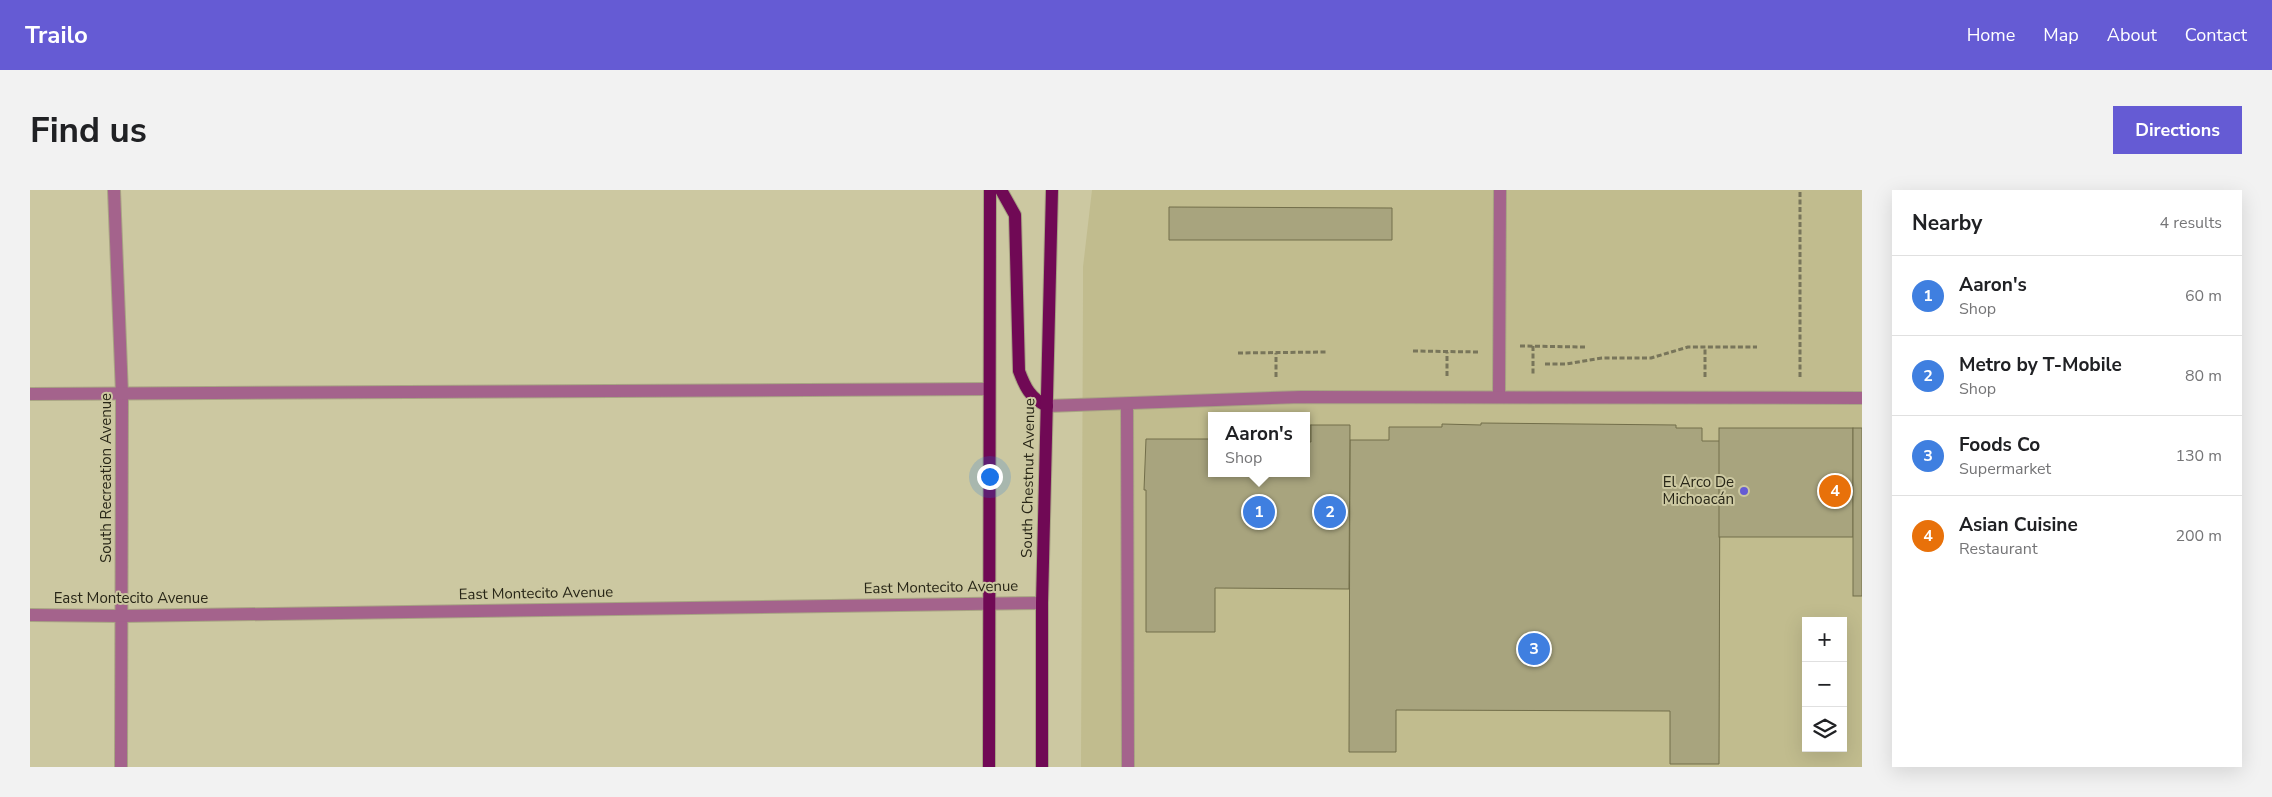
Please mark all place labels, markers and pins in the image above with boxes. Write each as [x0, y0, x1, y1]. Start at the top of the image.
place label: El Arco De Michoacán [1663, 472, 1734, 509]
pin: 4 [1819, 472, 1851, 510]
marker: El Arco De Michoacán [1738, 485, 1750, 497]
pin: 1 [1243, 493, 1275, 531]
pin: 2 [1314, 493, 1346, 531]
pin: 3 [1518, 630, 1550, 668]

